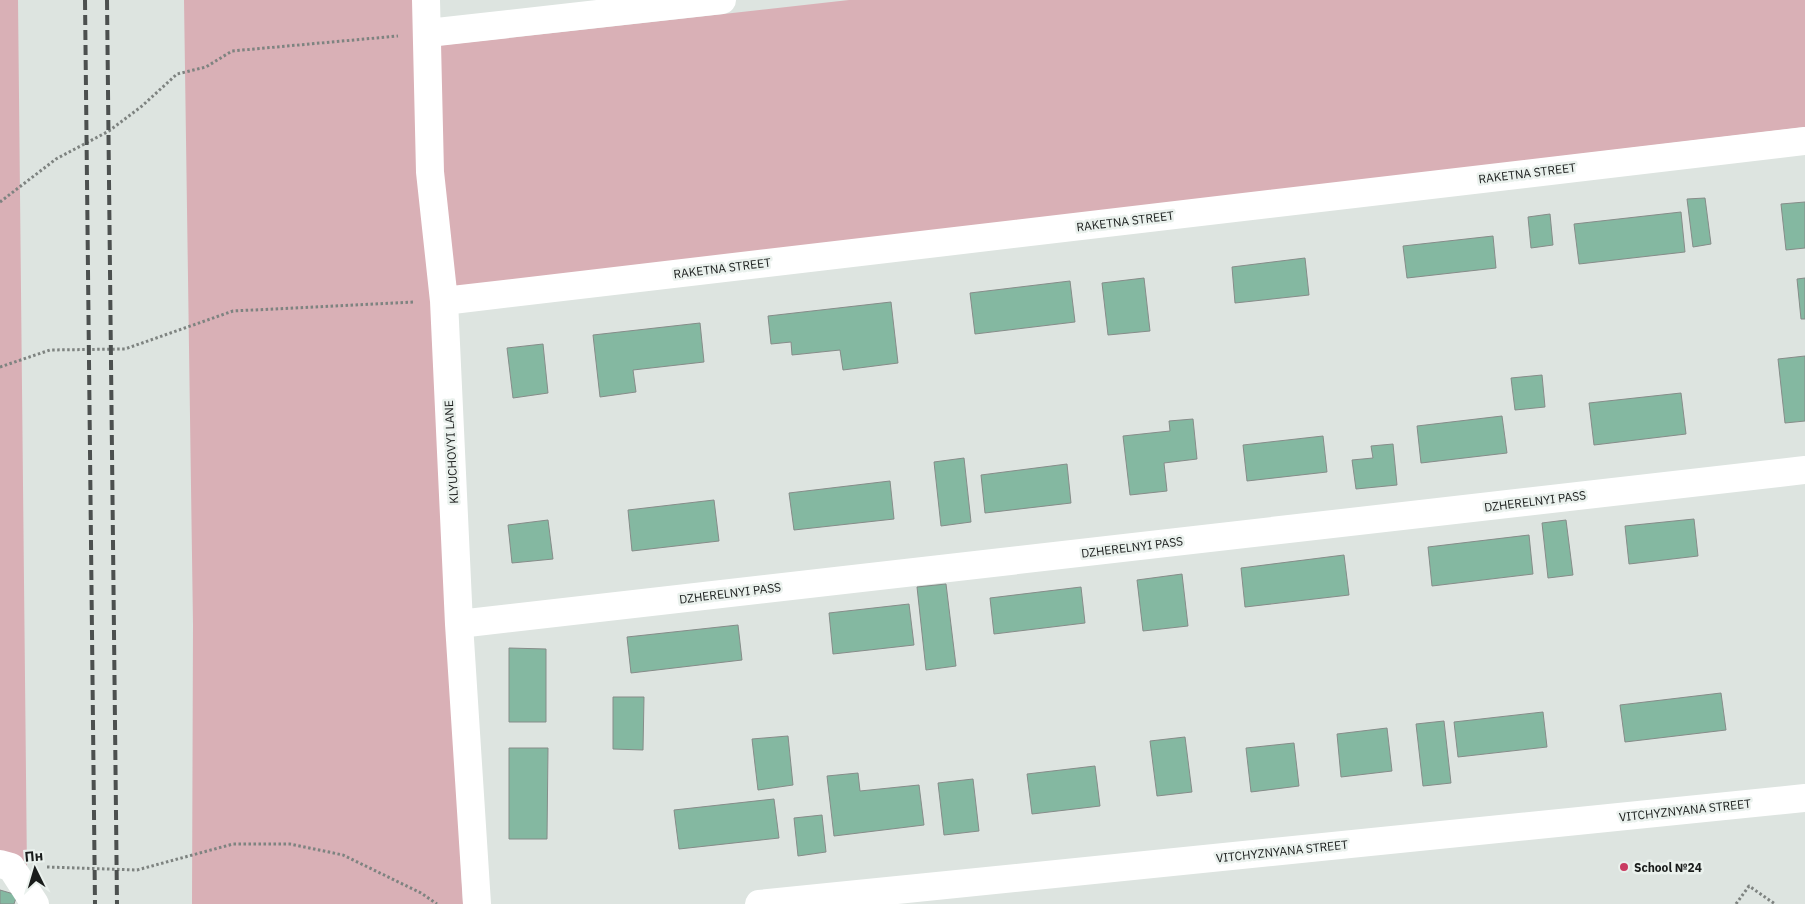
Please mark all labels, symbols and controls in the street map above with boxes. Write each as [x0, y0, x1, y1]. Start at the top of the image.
street label: RAKETNA STREET [1477, 160, 1577, 186]
street label: RAKETNA STREET [1075, 208, 1175, 234]
street label: RAKETNA STREET [672, 255, 772, 281]
street label: KLYUCHOVYI LANE [441, 400, 461, 504]
street label: DZHERELNYI PASS [1483, 487, 1587, 515]
street label: DZHERELNYI PASS [1080, 533, 1184, 561]
street label: DZHERELNYI PASS [678, 579, 782, 607]
street label: VITCHYZNYANA STREET [1618, 796, 1752, 824]
street label: VITCHYZNYANA STREET [1215, 837, 1349, 865]
north arrow [10, 844, 60, 894]
text: Пн [24, 846, 44, 866]
place label: School №24 [1634, 860, 1702, 875]
marker: School №24 [1618, 861, 1630, 873]

